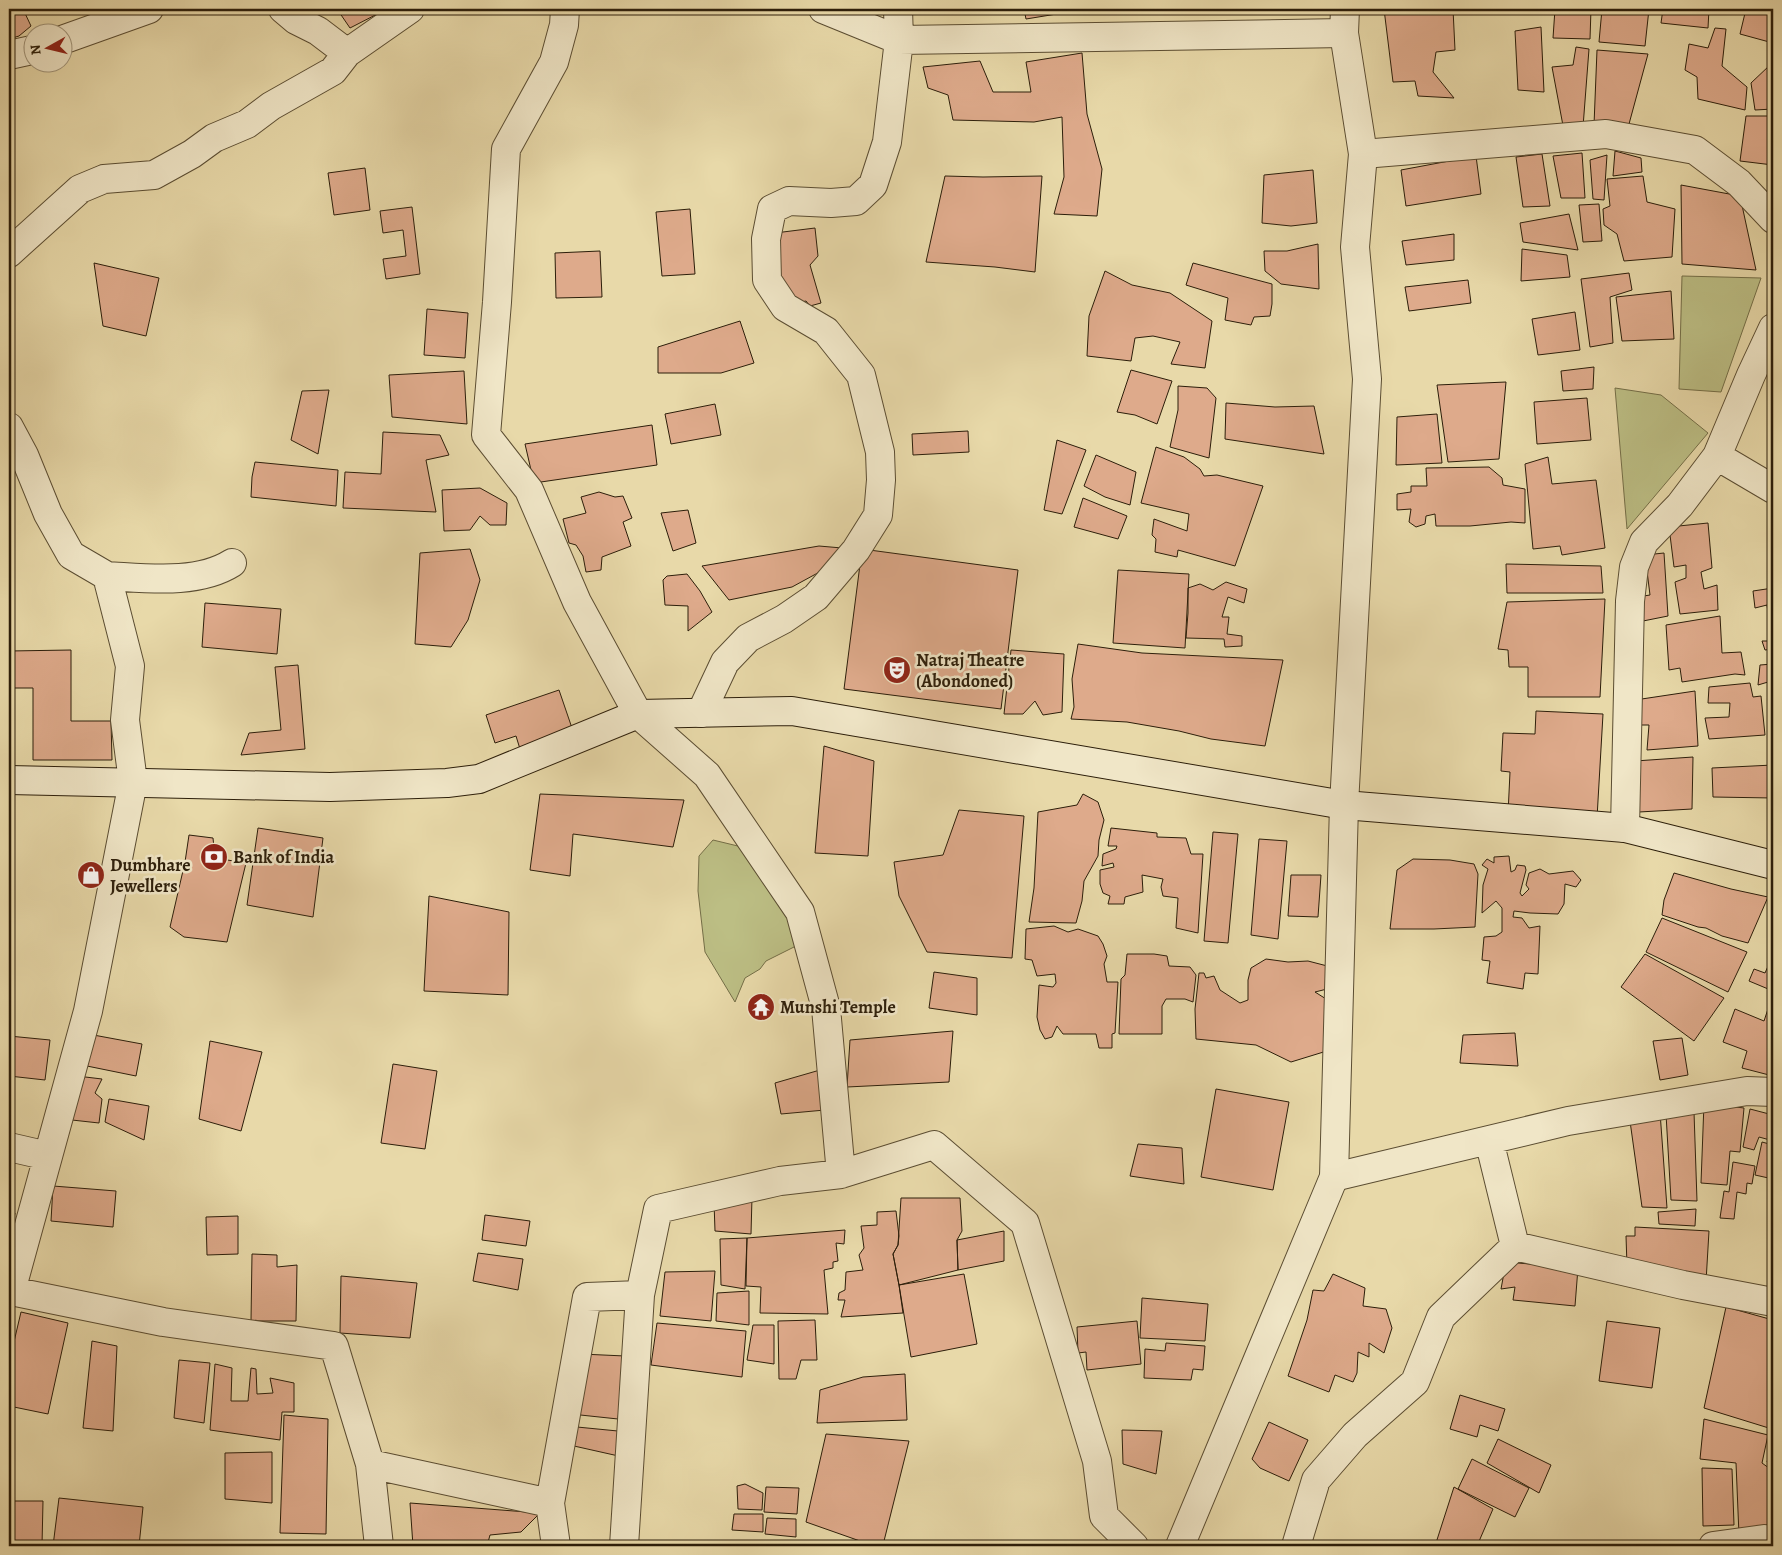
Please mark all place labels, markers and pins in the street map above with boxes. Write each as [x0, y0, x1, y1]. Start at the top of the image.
place label: Natraj Theatre (Abondoned) [916, 648, 1024, 693]
theatre icon: Natraj Theatre (Abondoned) [882, 655, 912, 685]
bank icon: Bank of India [199, 842, 229, 872]
place label: Bank of India [233, 845, 335, 869]
place label: Dumbhare Jewellers [110, 853, 191, 898]
shop icon: Dumbhare Jewellers [76, 860, 106, 890]
temple icon: Munshi Temple [746, 992, 776, 1022]
place label: Munshi Temple [780, 995, 896, 1019]

